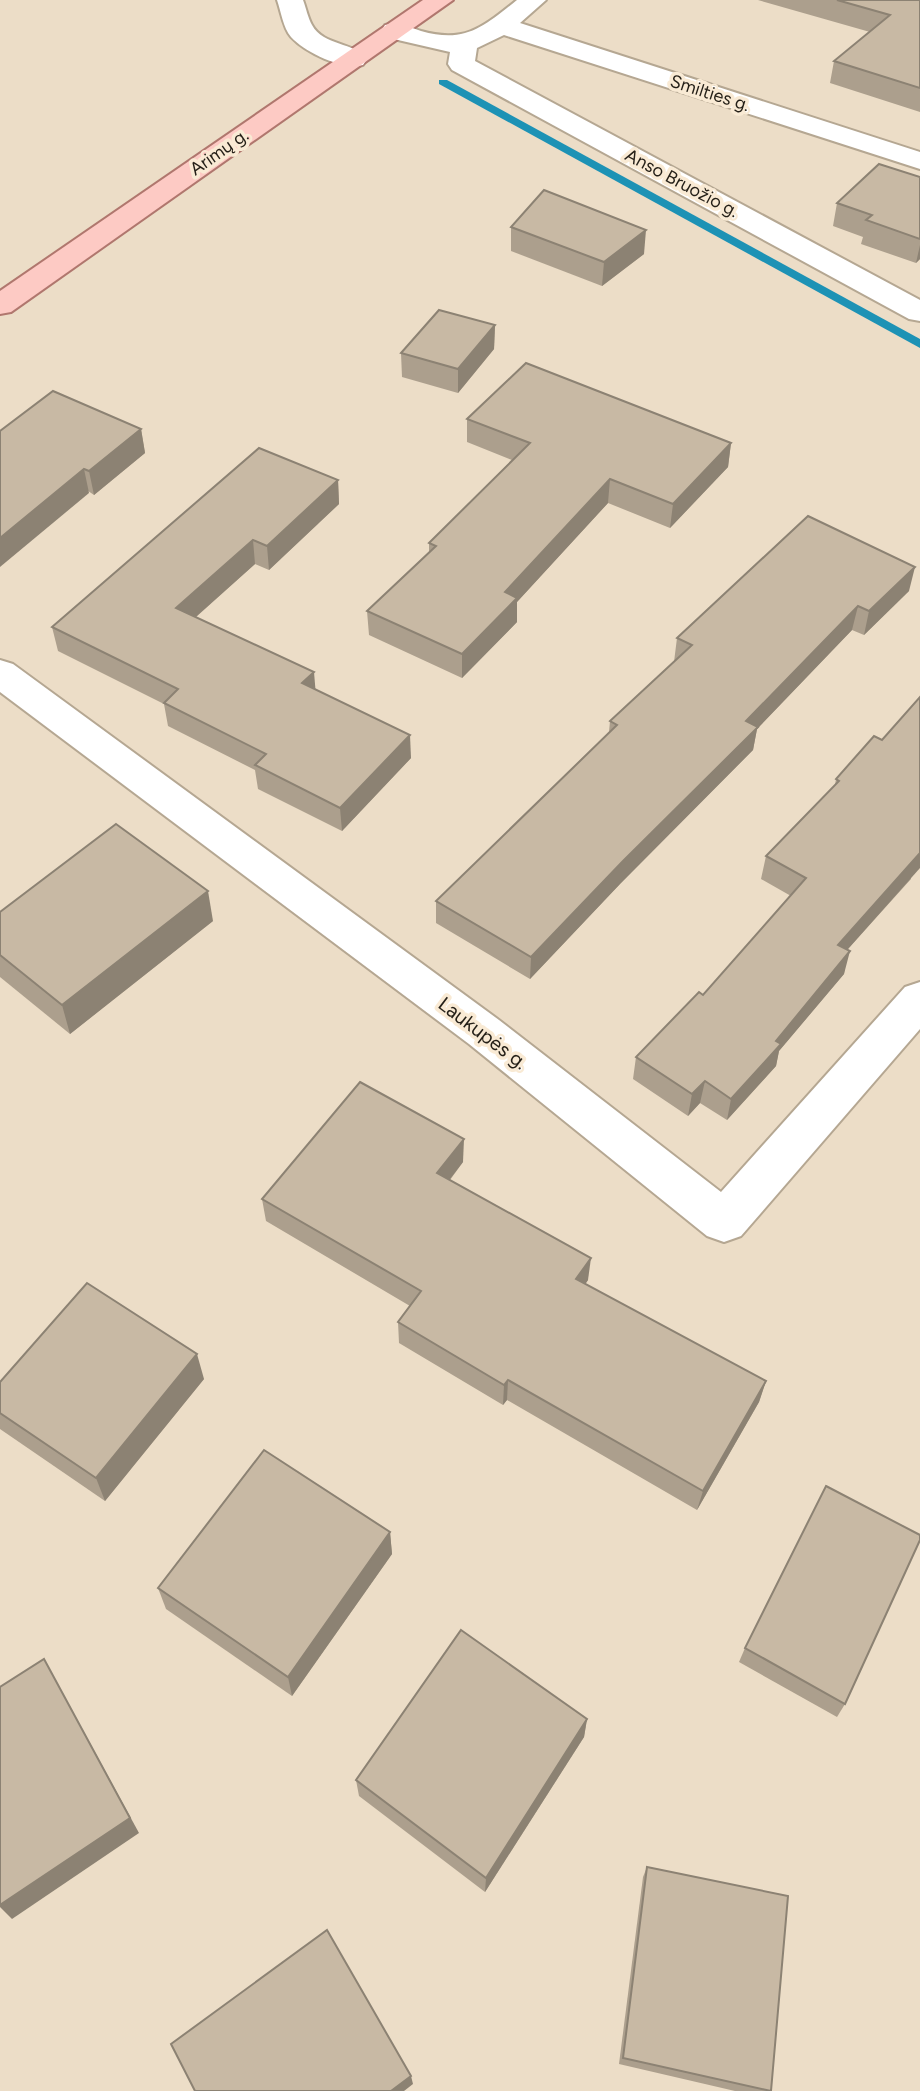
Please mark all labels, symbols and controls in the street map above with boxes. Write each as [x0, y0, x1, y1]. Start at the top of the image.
street label: Smilties g. [667, 70, 753, 116]
street label: Arimų g. [185, 124, 253, 180]
street label: Anso Bruožio g. [622, 144, 742, 222]
street label: Laukupės g. [434, 992, 532, 1074]

